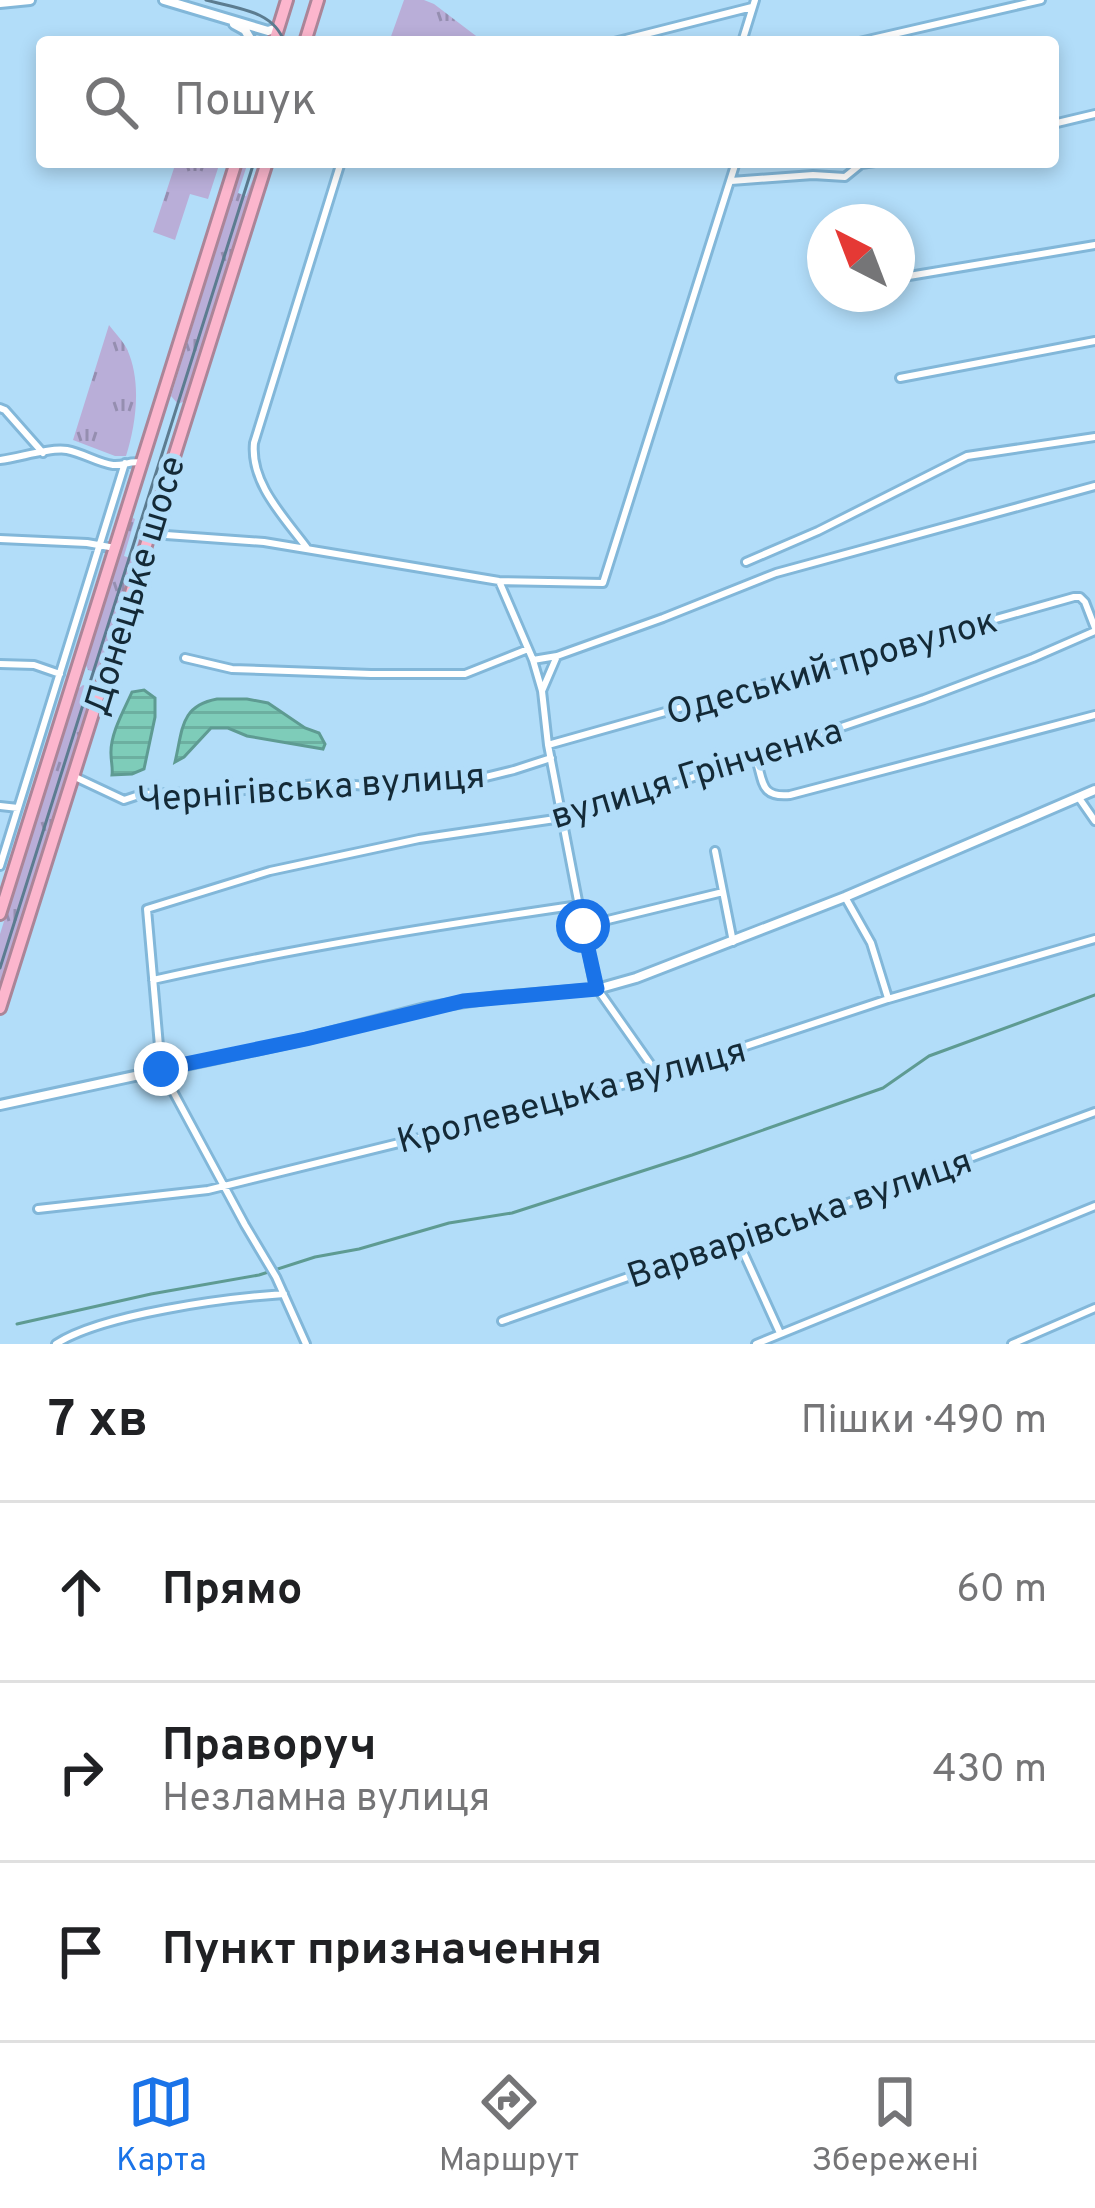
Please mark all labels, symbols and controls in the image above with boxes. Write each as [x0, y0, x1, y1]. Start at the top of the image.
search box [36, 36, 1059, 168]
icon: search [78, 69, 144, 135]
text: Пошук [174, 74, 317, 131]
north arrow [807, 204, 915, 312]
street label: Донецьке шосе [76, 451, 198, 721]
street label: Одеський провулок [661, 600, 1003, 738]
street label: вулиця Грінченка [546, 710, 848, 842]
street label: Чернігівська вулиця [136, 755, 487, 825]
route start [556, 899, 610, 953]
street label: Кролевецька вулиця [393, 1029, 752, 1167]
route end [134, 1042, 188, 1096]
street label: Варварівська вулиця [622, 1140, 979, 1301]
text: 7 хв [48, 1390, 148, 1455]
text: Пішки · 490 m [801, 1398, 1047, 1447]
icon: ahead [48, 1559, 114, 1625]
text: Прямо [162, 1563, 303, 1620]
text: 60 m [956, 1567, 1047, 1616]
text: Праворуч [162, 1719, 376, 1776]
icon: right [48, 1739, 114, 1805]
text: 430 m [932, 1747, 1047, 1796]
text: Незламна вулиця [162, 1776, 490, 1825]
icon: arrive [48, 1919, 114, 1985]
text: Пункт призначення [162, 1923, 602, 1980]
tab: Карта [116, 2069, 207, 2183]
tab: Маршрут [439, 2069, 579, 2183]
tab: Збережені [811, 2069, 979, 2183]

